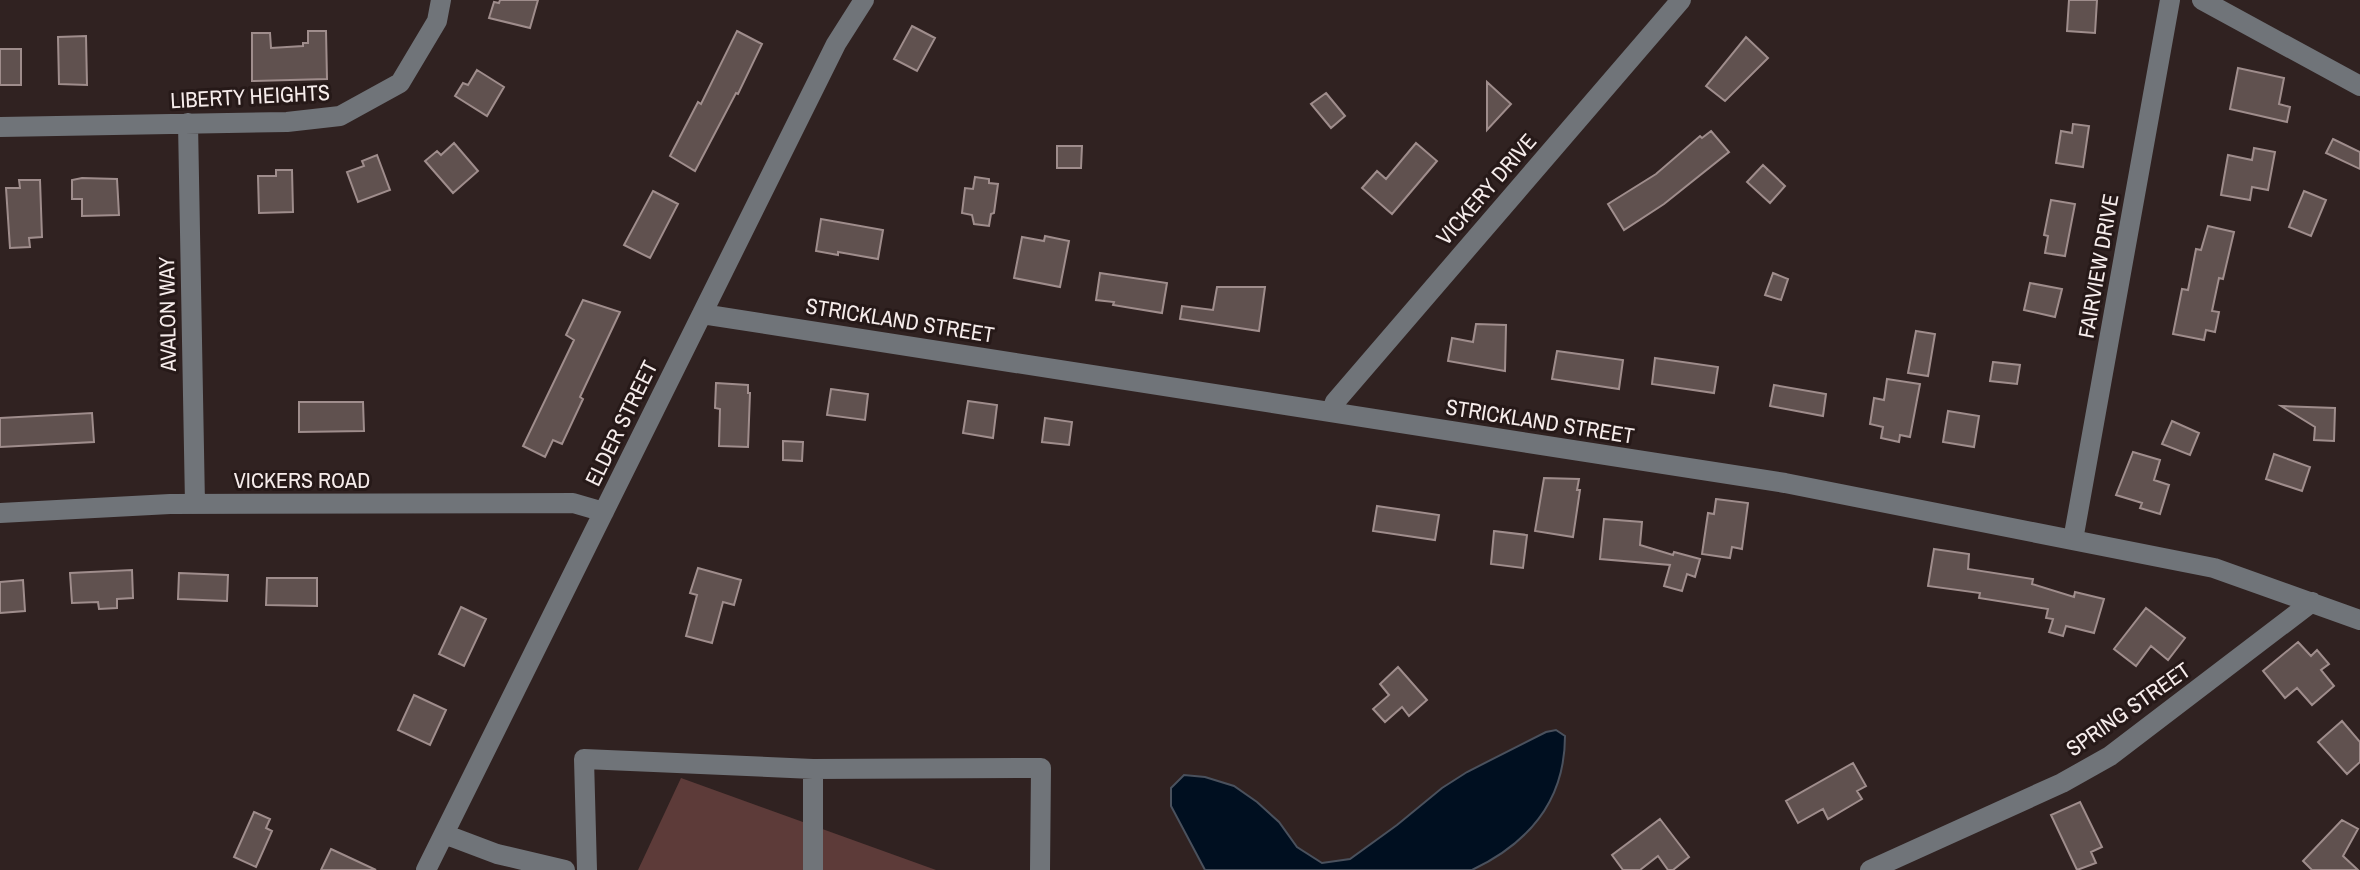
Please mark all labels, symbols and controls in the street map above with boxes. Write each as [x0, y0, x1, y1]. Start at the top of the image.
street label: LIBERTY HEIGHTS [169, 77, 331, 115]
street label: VICKERY DRIVE [1429, 127, 1543, 251]
street label: FAIRVIEW DRIVE [2071, 191, 2125, 341]
street label: AVALON WAY [151, 256, 183, 373]
street label: STRICKLAND STREET [804, 290, 996, 350]
street label: ELDER STREET [578, 355, 664, 491]
street label: STRICKLAND STREET [1444, 391, 1636, 451]
street label: VICKERS ROAD [234, 465, 370, 495]
street label: SPRING STREET [2060, 655, 2196, 763]

